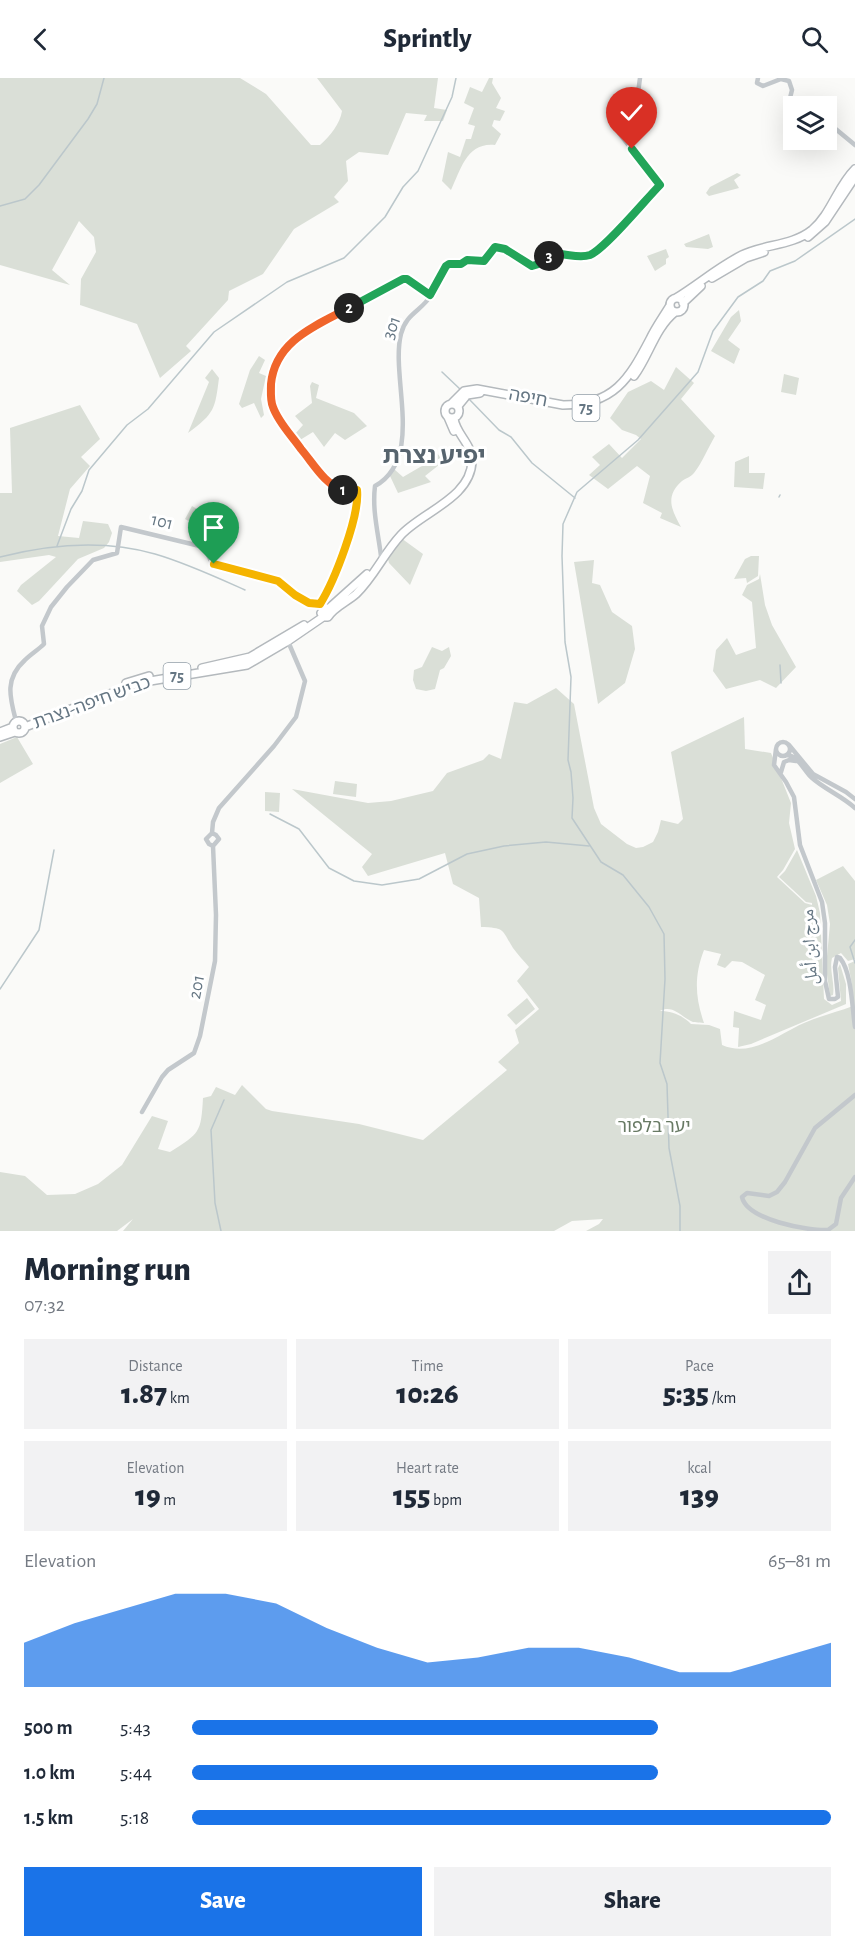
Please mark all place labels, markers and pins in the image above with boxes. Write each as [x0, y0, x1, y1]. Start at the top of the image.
pin [606, 87, 657, 149]
pin: 3 [534, 241, 564, 271]
pin: 2 [334, 293, 364, 323]
pin: 1 [328, 475, 358, 505]
pin [188, 502, 239, 564]

